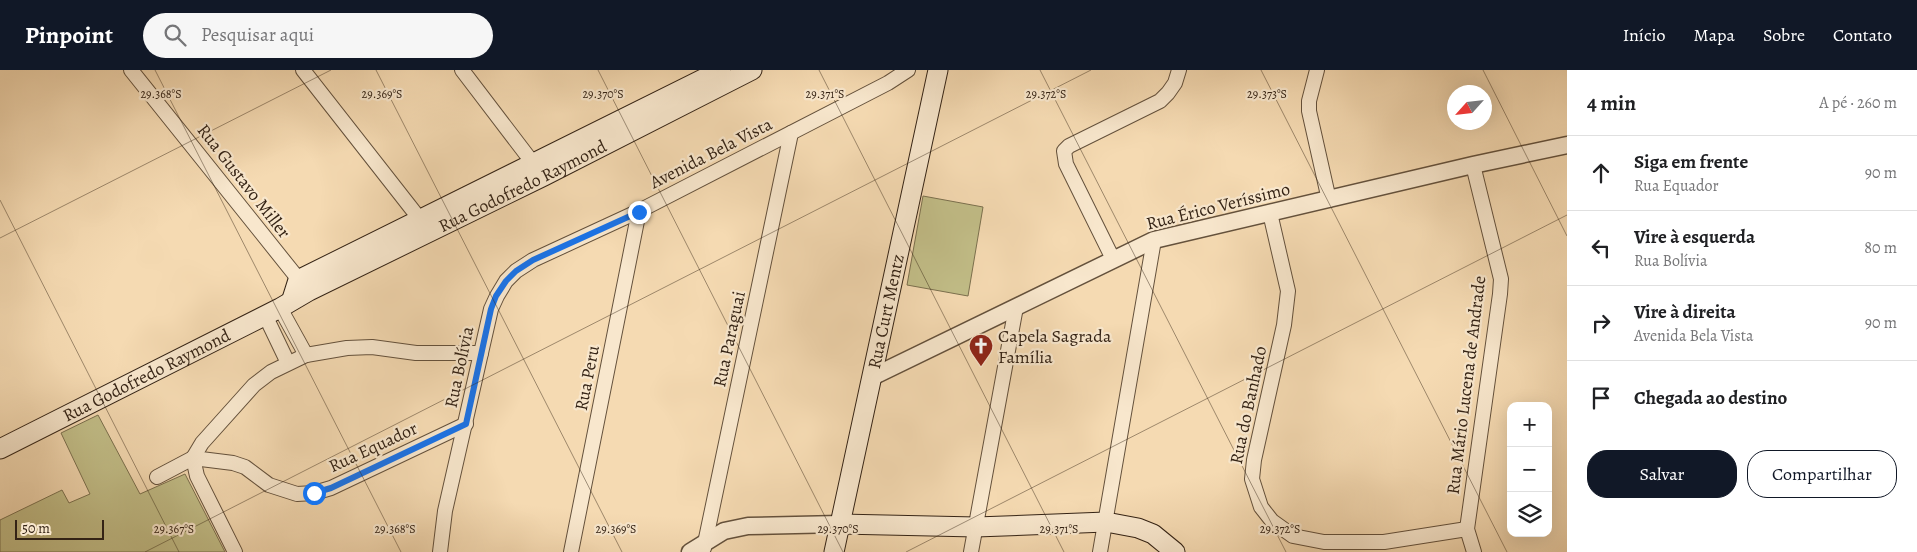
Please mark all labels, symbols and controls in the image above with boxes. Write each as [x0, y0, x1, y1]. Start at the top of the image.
search box [143, 13, 493, 58]
text: Pinpoint [25, 19, 113, 51]
icon: search [161, 21, 189, 49]
text: Pesquisar aqui [201, 22, 314, 48]
text: Início [1623, 23, 1666, 47]
text: Mapa [1694, 23, 1735, 47]
text: Sobre [1763, 23, 1805, 47]
text: Contato [1833, 23, 1892, 47]
north arrow [1447, 85, 1492, 130]
text: 29.368°S [140, 86, 182, 102]
text: 29.369°S [362, 86, 402, 102]
text: 29.370°S [582, 86, 624, 102]
text: 29.371°S [806, 86, 844, 102]
text: 29.372°S [1026, 86, 1066, 102]
text: 29.373°S [1247, 86, 1287, 102]
text: 4 min [1587, 89, 1636, 117]
text: A pé · 260 m [1819, 92, 1897, 114]
street label: Avenida Bela Vista [645, 112, 777, 195]
street label: Rua Gustavo Miller [192, 119, 296, 243]
street label: Rua Godofredo Raymond [434, 134, 611, 238]
text: Siga em frente [1634, 149, 1748, 175]
icon: ahead [1587, 159, 1615, 187]
text: 90 m [1865, 162, 1897, 184]
text: Rua Equador [1634, 175, 1719, 197]
street label: Rua Érico Veríssimo [1144, 177, 1292, 235]
route end [628, 201, 651, 224]
text: Vire à esquerda [1634, 224, 1755, 250]
icon: left [1587, 234, 1615, 262]
text: 80 m [1864, 237, 1897, 259]
text: Rua Bolívia [1634, 250, 1707, 272]
street label: Rua Curt Mentz [862, 252, 910, 371]
street label: Rua Mário Lucena de Andrade [1441, 274, 1491, 496]
street label: Rua Paraguai [707, 289, 751, 389]
text: Vire à direita [1634, 299, 1736, 325]
icon: right [1587, 309, 1615, 337]
text: 90 m [1865, 312, 1897, 334]
street label: Rua Godofredo Raymond [59, 323, 235, 427]
street label: Rua Bolívia [439, 324, 479, 410]
place label: Capela Sagrada Família [998, 324, 1112, 369]
text: Avenida Bela Vista [1634, 325, 1753, 347]
church icon: Capela Sagrada Família [968, 333, 994, 367]
street label: Rua Peru [569, 343, 605, 413]
street label: Rua do Banhado [1224, 344, 1272, 466]
icon: arrive [1587, 384, 1615, 412]
text: Chegada ao destino [1634, 385, 1787, 411]
map controls [1507, 402, 1552, 537]
button: + [1507, 402, 1552, 447]
street label: Rua Equador [325, 416, 421, 478]
button: − [1507, 447, 1552, 492]
button: Salvar [1587, 450, 1737, 498]
button: Compartilhar [1747, 450, 1897, 498]
route start [303, 482, 326, 505]
button: layers [1507, 492, 1552, 537]
scale bar [15, 517, 104, 540]
text: 50 m [22, 519, 50, 538]
text: 29.367°S [154, 521, 194, 537]
text: 29.368°S [374, 521, 416, 537]
text: 29.369°S [596, 521, 636, 537]
text: 29.370°S [817, 521, 859, 537]
text: 29.371°S [1040, 521, 1078, 537]
text: 29.372°S [1260, 521, 1300, 537]

